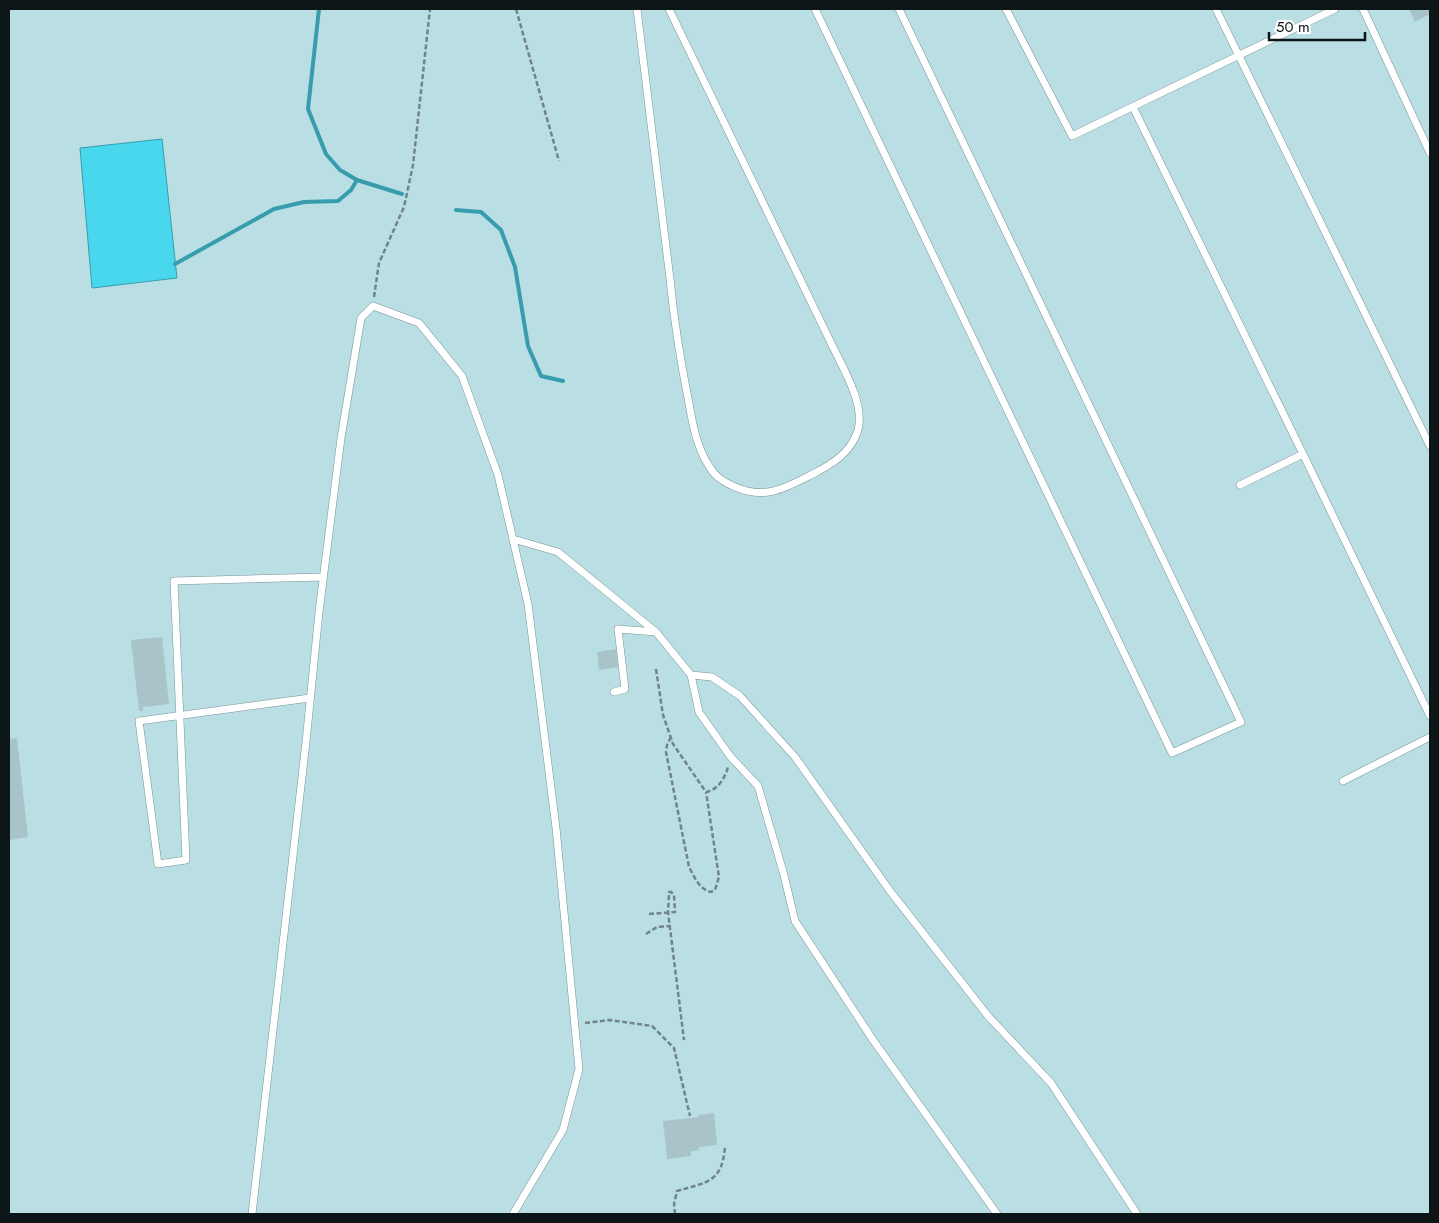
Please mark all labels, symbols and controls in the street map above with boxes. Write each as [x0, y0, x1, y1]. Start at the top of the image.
scale bar [1269, 10, 1365, 42]
text: 50 m [1276, 16, 1310, 38]

